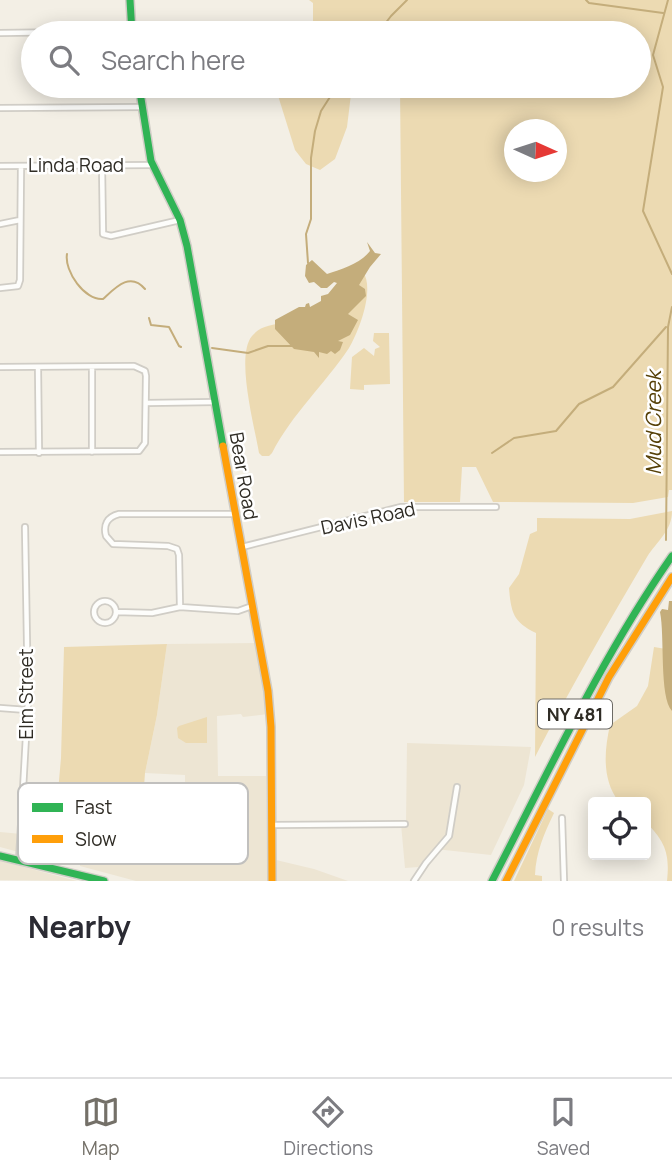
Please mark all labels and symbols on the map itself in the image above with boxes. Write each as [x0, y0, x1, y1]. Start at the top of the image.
north arrow [504, 119, 567, 182]
street label: Linda Road [28, 152, 124, 178]
water label: Mud Creek [639, 368, 667, 475]
street label: Bear Road [223, 430, 265, 522]
street label: Davis Road [318, 495, 418, 541]
street label: Elm Street [13, 649, 39, 739]
road number: NY 481 [538, 700, 612, 728]
legend [18, 783, 248, 864]
text: Fast [75, 794, 112, 820]
text: Slow [75, 826, 117, 852]

